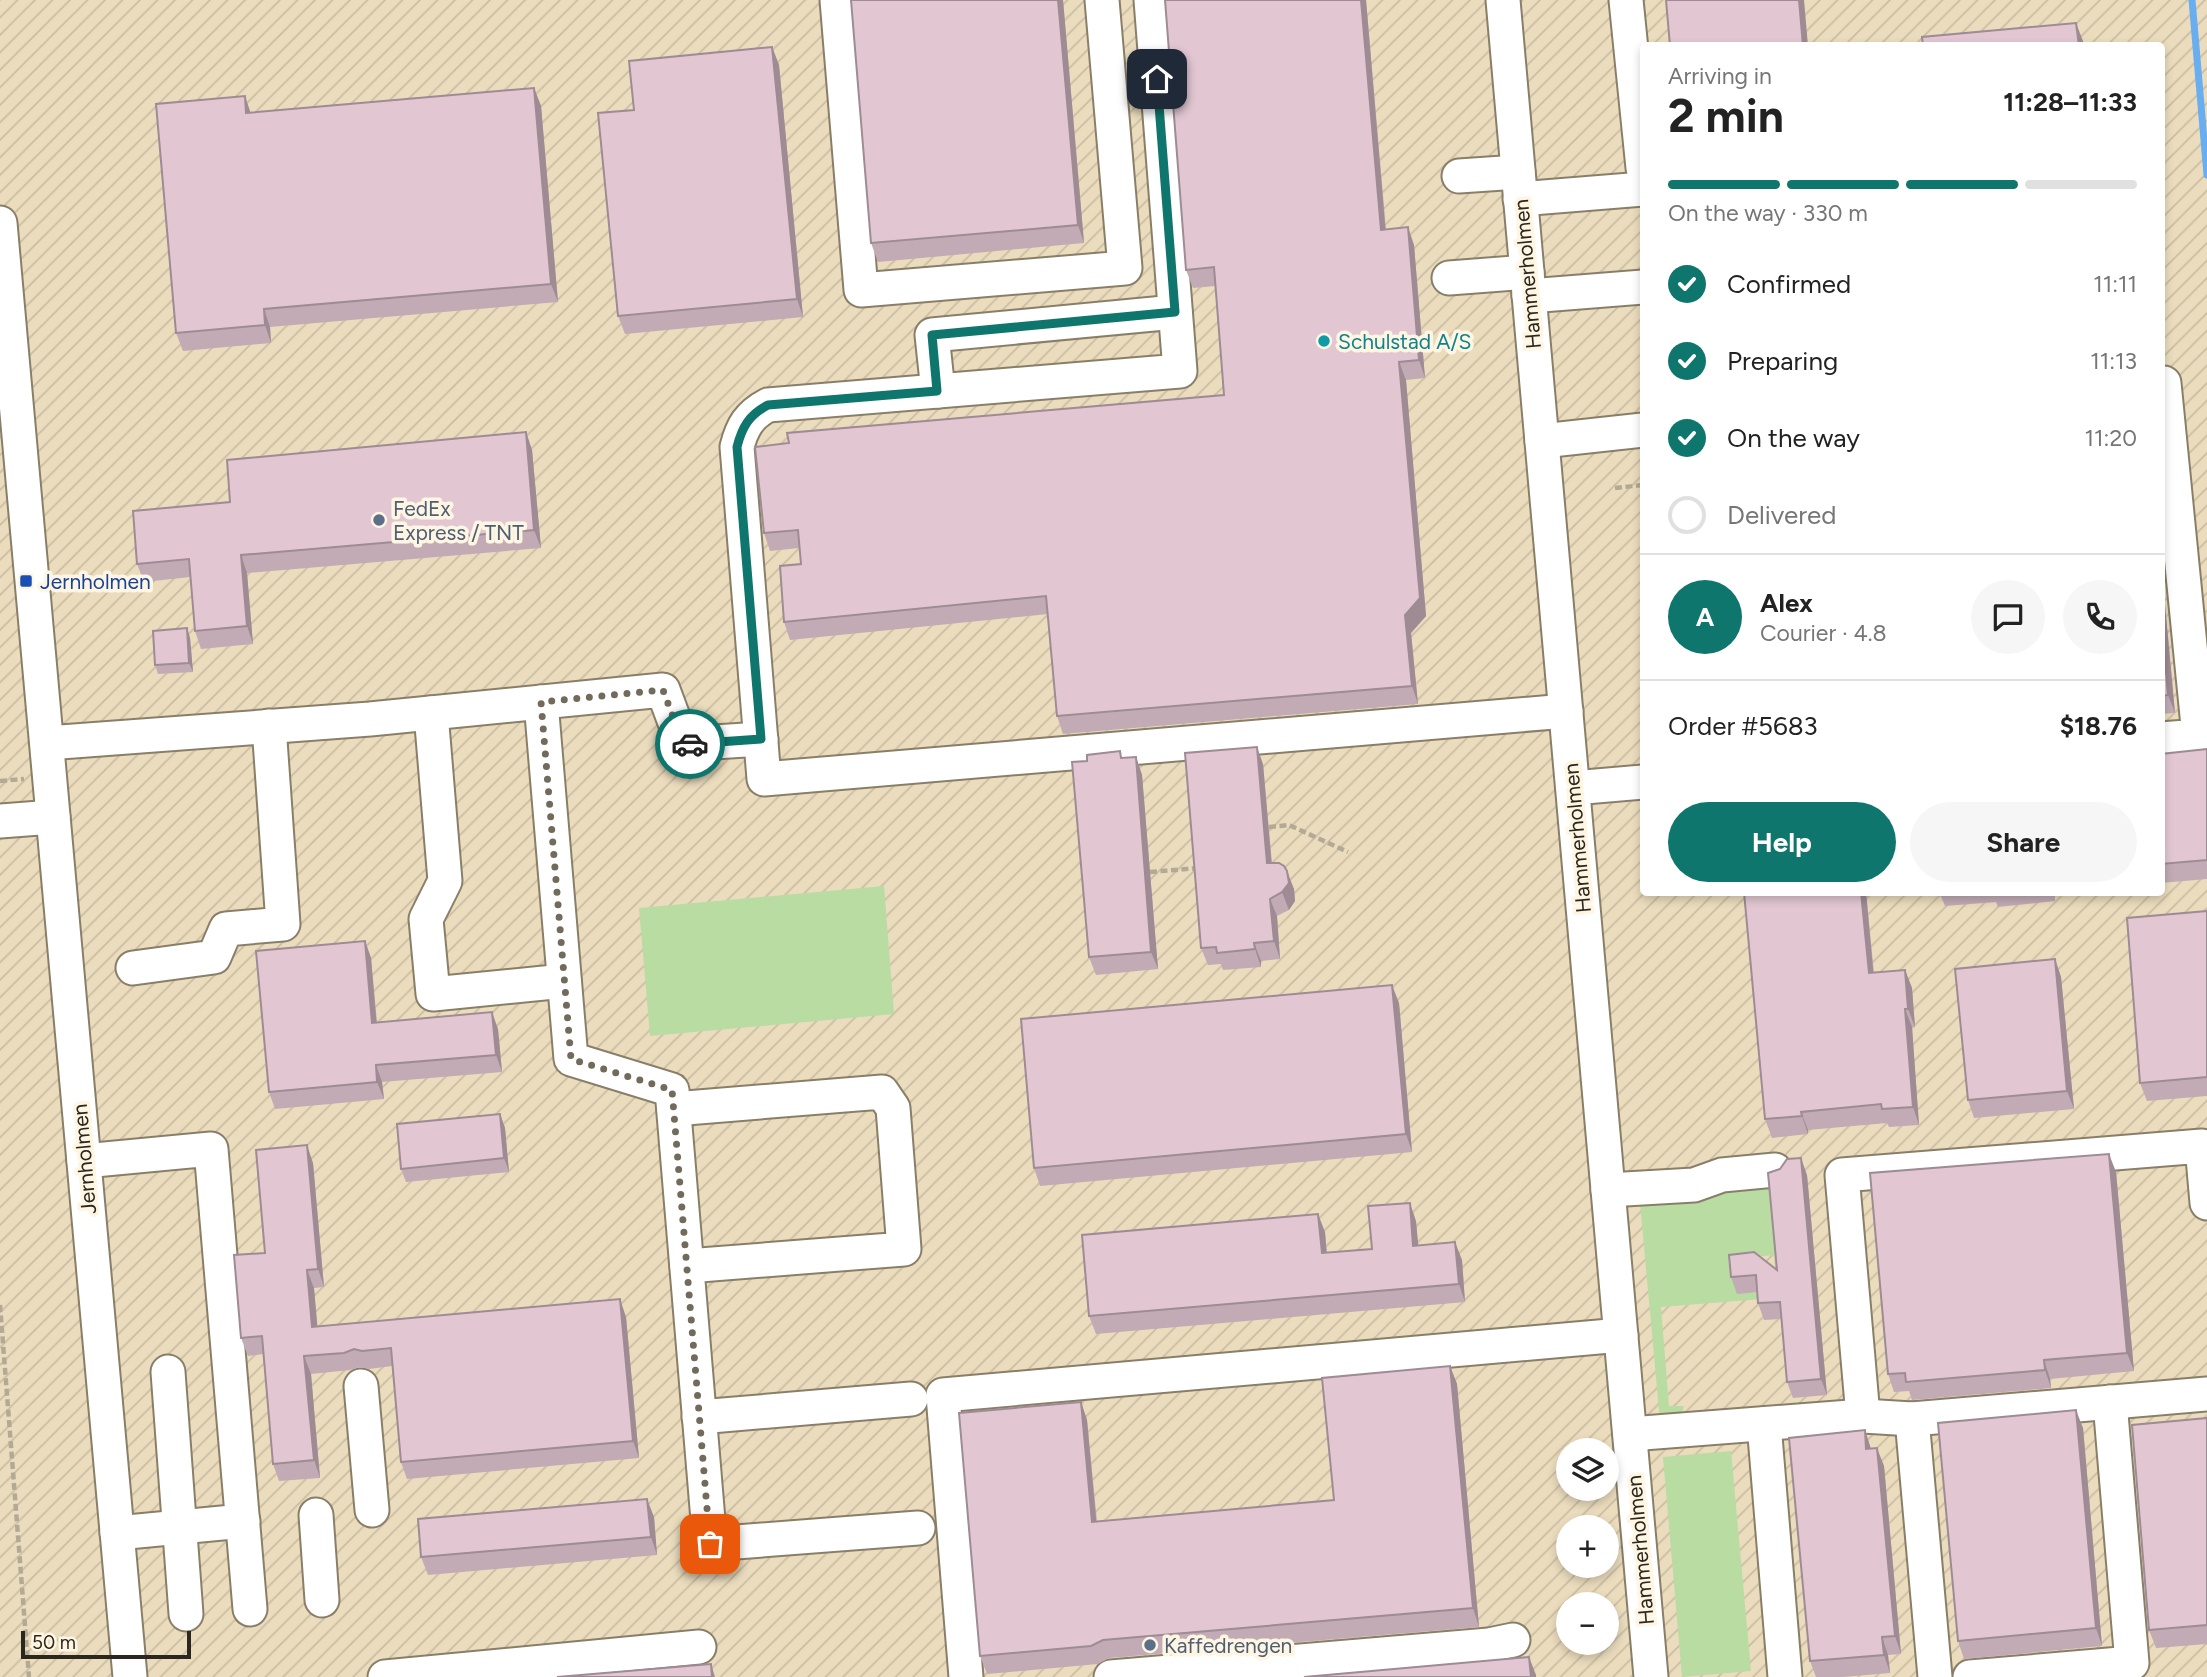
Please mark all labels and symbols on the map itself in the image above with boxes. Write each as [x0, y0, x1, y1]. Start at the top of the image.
pin [1127, 49, 1187, 109]
street label: Hammerholmen [1508, 198, 1546, 350]
place label: Schulstad A/S [1338, 329, 1471, 354]
marker: Schulstad A/S [1316, 333, 1332, 349]
place label: FedEx Express / TNT [393, 496, 524, 545]
marker: FedEx Express / TNT [371, 512, 387, 528]
place label: Jernholmen [40, 569, 151, 594]
marker: Jernholmen [18, 573, 34, 589]
courier [655, 709, 725, 779]
street label: Hammerholmen [1558, 762, 1596, 914]
street label: Jernholmen [67, 1103, 101, 1215]
street label: Hammerholmen [1621, 1474, 1659, 1626]
pin [680, 1514, 740, 1574]
scale bar [21, 1628, 191, 1660]
place label: Kaffedrengen [1164, 1633, 1292, 1658]
marker: Kaffedrengen [1142, 1637, 1158, 1653]

